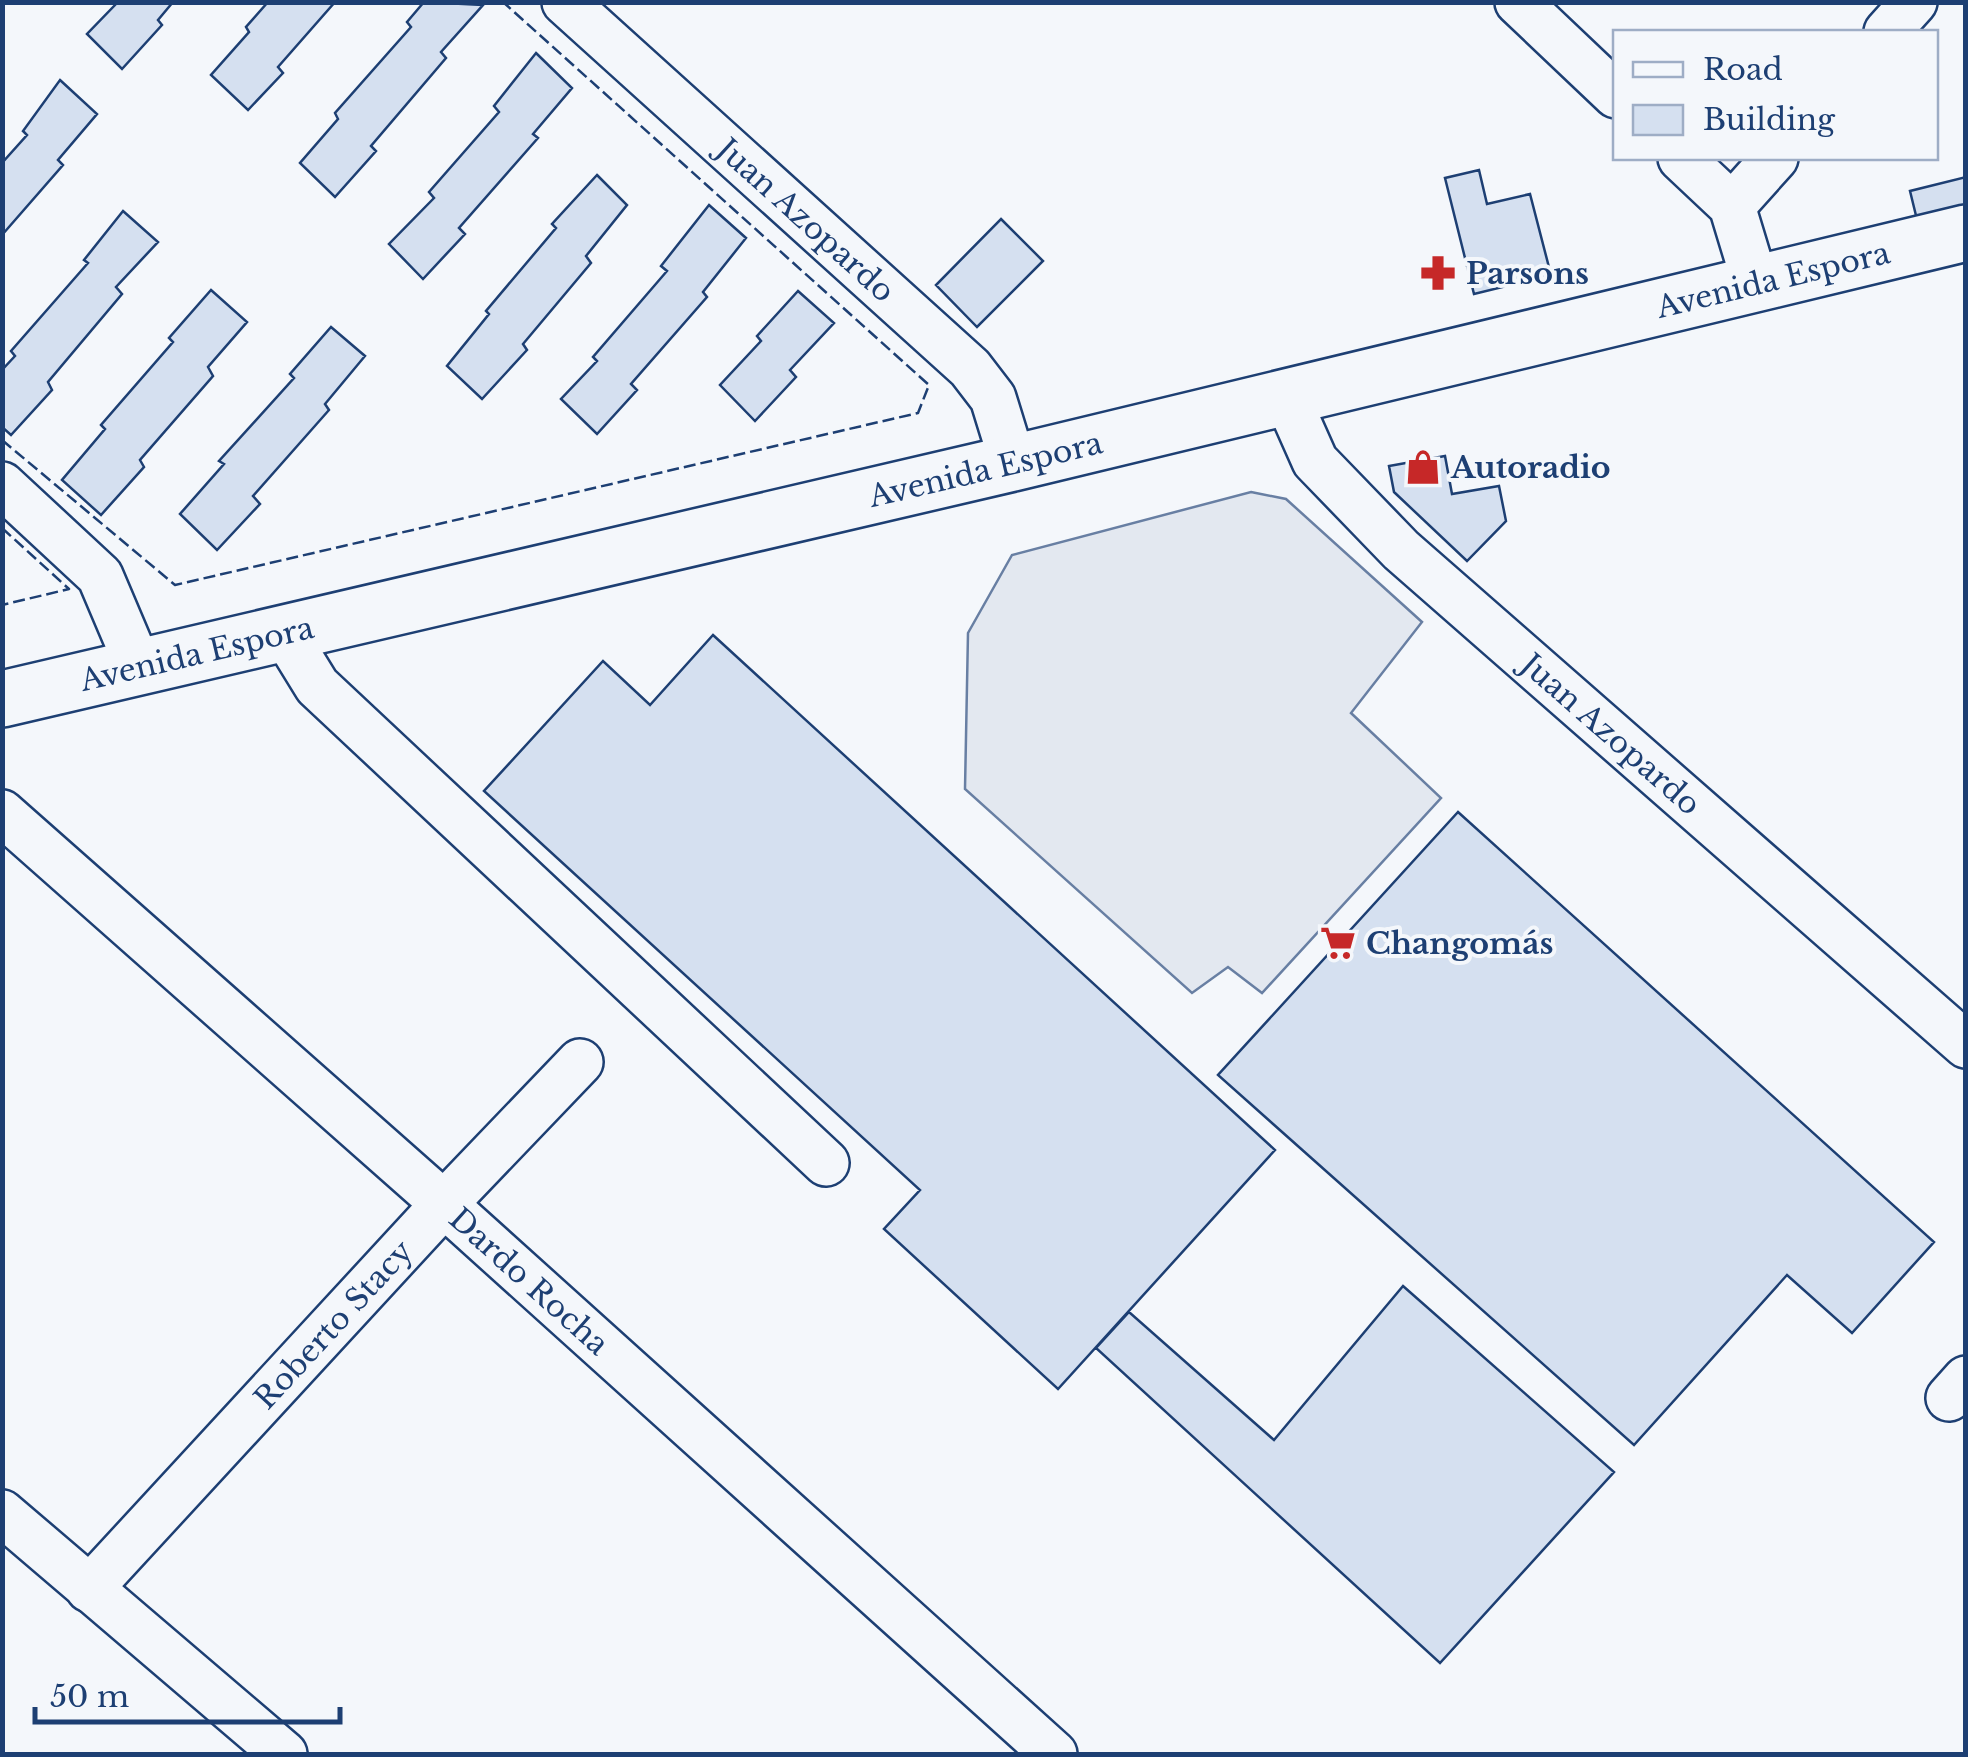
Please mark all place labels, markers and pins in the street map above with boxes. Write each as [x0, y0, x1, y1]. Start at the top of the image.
pharmacy icon: Parsons [1419, 254, 1457, 292]
place label: Parsons [1466, 255, 1589, 292]
shop icon: Autoradio [1404, 448, 1442, 486]
place label: Autoradio [1450, 449, 1611, 486]
supermarket icon: Changomás [1319, 924, 1357, 962]
place label: Changomás [1366, 925, 1553, 962]

